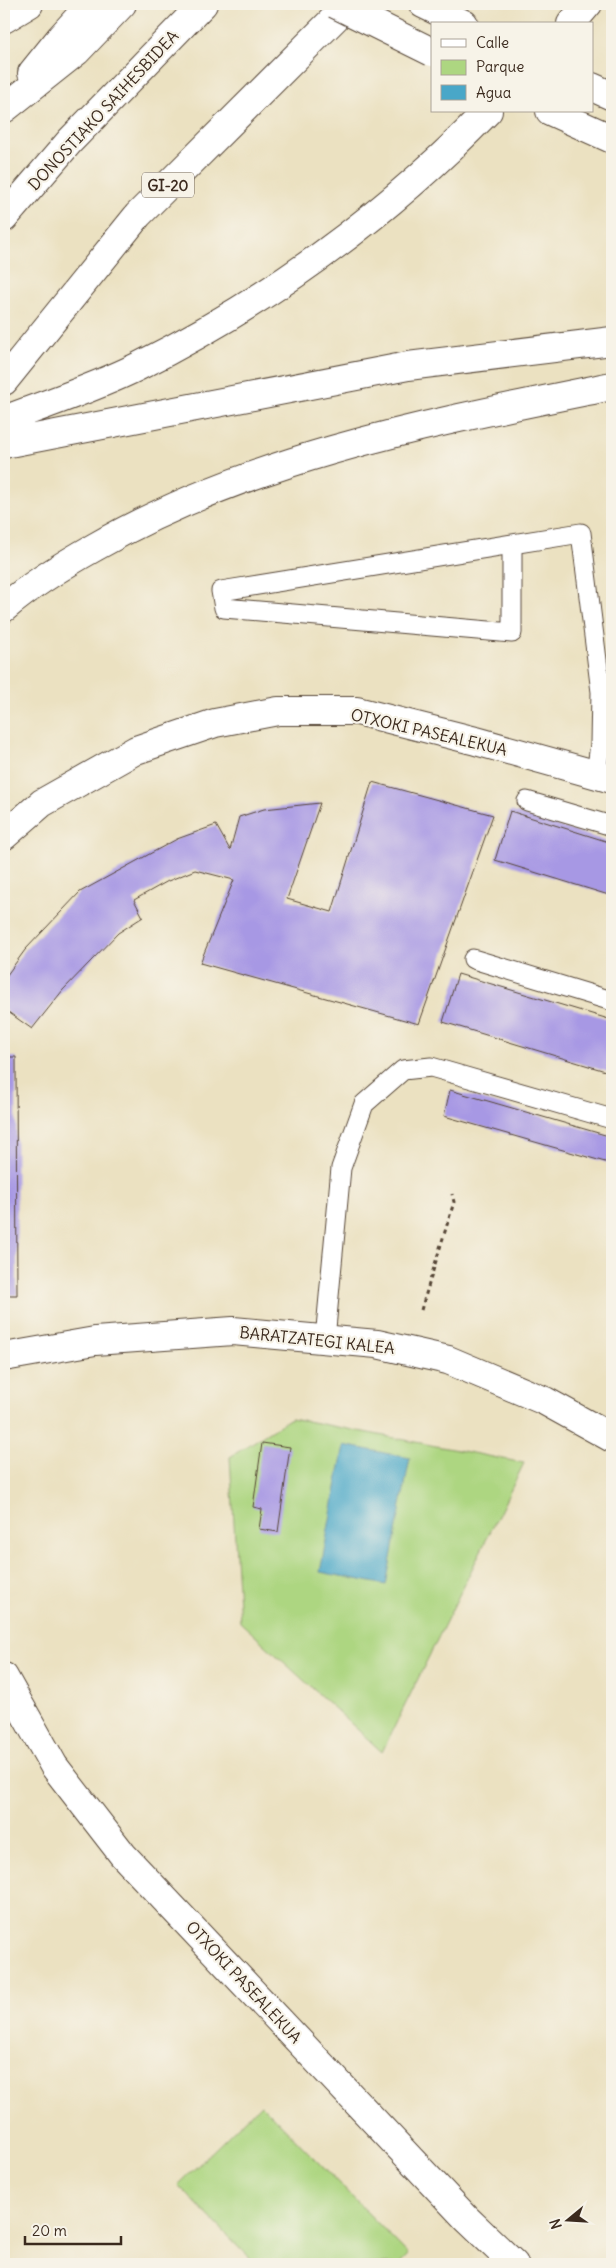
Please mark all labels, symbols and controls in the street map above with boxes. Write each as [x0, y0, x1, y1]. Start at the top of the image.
legend [431, 22, 594, 112]
street label: DONOSTIAKO SAIHESBIDEA [24, 26, 182, 194]
text: Calle [476, 33, 509, 52]
text: Parque [476, 57, 524, 76]
text: Agua [476, 83, 512, 102]
road number: GI-20 [142, 172, 194, 198]
street label: OTXOKI PASEALEKUA [349, 704, 509, 760]
street label: BARATZATEGI KALEA [238, 1322, 396, 1358]
street label: OTXOKI PASEALEKUA [182, 1917, 306, 2047]
north arrow [544, 2196, 594, 2246]
scale bar [25, 2213, 121, 2245]
text: N [546, 2217, 566, 2231]
text: 20 m [32, 2221, 67, 2240]

